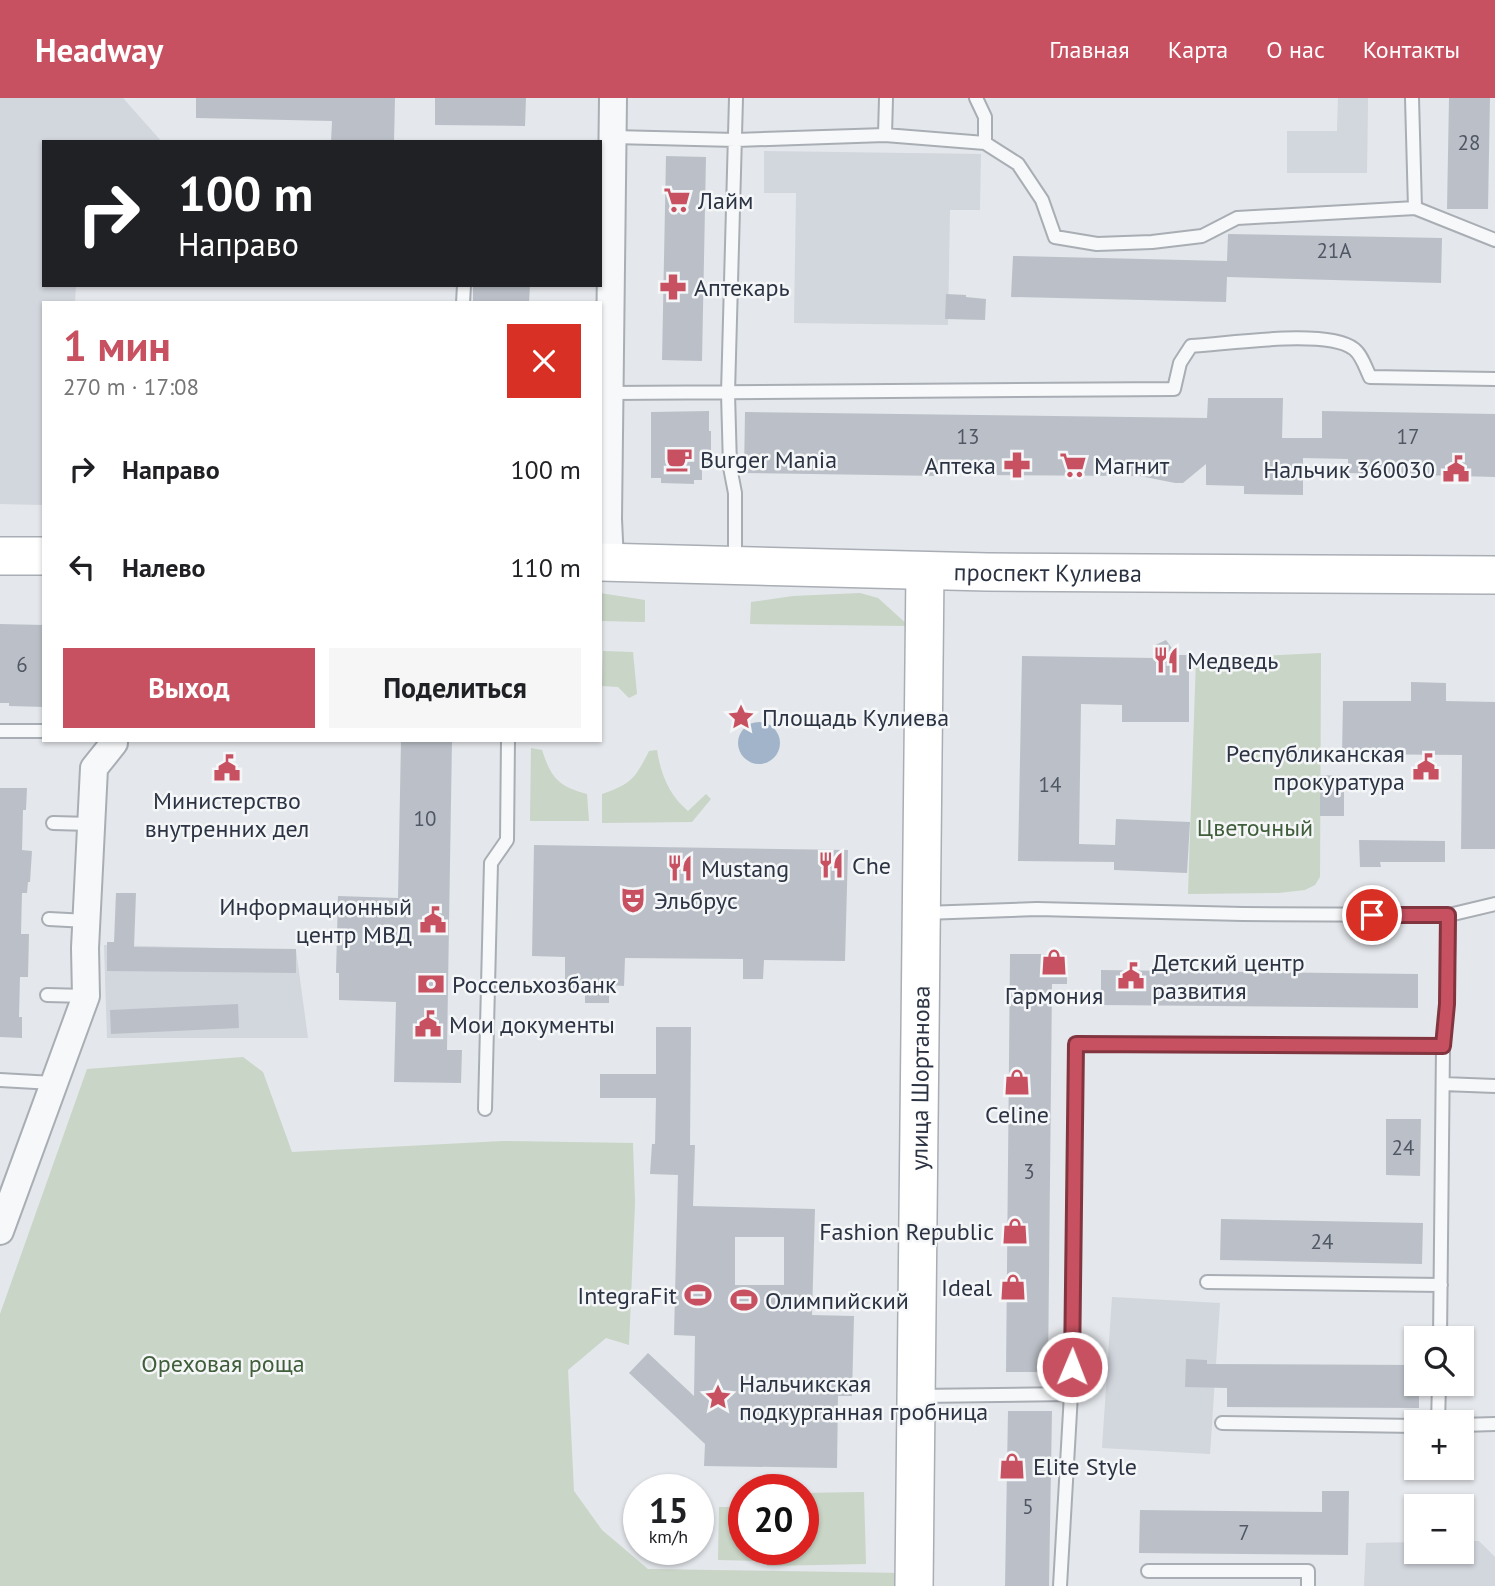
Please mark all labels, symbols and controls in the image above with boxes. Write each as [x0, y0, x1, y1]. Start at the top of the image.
text: Headway [35, 28, 163, 71]
text: Главная [1049, 34, 1130, 65]
text: Карта [1168, 34, 1228, 65]
text: О нас [1266, 34, 1325, 65]
text: Контакты [1363, 34, 1460, 65]
house number: 28 [1458, 129, 1480, 156]
text: 100 m [178, 161, 313, 225]
icon: right [63, 168, 154, 259]
supermarket icon: Лайм [662, 185, 692, 215]
place label: Лайм [697, 185, 753, 216]
text: Направо [178, 223, 299, 265]
house number: 21А [1316, 237, 1352, 264]
pharmacy icon: Аптекарь [658, 272, 688, 302]
place label: Аптекарь [694, 272, 790, 303]
text: 1 мин [63, 318, 171, 373]
button: close [507, 324, 581, 398]
text: 270 m · 17:08 [63, 372, 199, 401]
house number: 13 [957, 423, 979, 450]
house number: 17 [1397, 423, 1419, 450]
cafe icon: Burger Mania [664, 444, 694, 474]
place label: Burger Mania [700, 444, 837, 475]
icon: right [63, 450, 101, 488]
place label: Аптека [924, 450, 996, 481]
pharmacy icon: Аптека [1002, 450, 1032, 480]
supermarket icon: Магнит [1058, 450, 1088, 480]
place label: Магнит [1094, 450, 1170, 481]
text: Направо [122, 453, 220, 486]
text: 100 m [510, 453, 581, 486]
place label: Нальчик 360030 [1263, 454, 1435, 485]
public building icon: Нальчик 360030 [1441, 454, 1471, 484]
icon: left [63, 548, 101, 586]
text: Налево [122, 551, 206, 584]
text: 110 m [510, 551, 581, 584]
street label: проспект Кулиева [953, 556, 1142, 588]
restaurant icon: Медведь [1151, 645, 1181, 675]
place label: Медведь [1187, 645, 1278, 676]
button: Выход [63, 648, 315, 728]
button: Поделиться [329, 648, 581, 728]
house number: 6 [16, 651, 28, 678]
place icon: Площадь Кулиева [726, 702, 756, 732]
place label: Площадь Кулиева [762, 702, 949, 733]
place label: Республиканская прокуратура [1226, 738, 1405, 797]
public building icon: Республиканская прокуратура [1411, 752, 1441, 782]
public building icon: Министерство внутренних дел [212, 753, 242, 783]
house number: 14 [1039, 771, 1061, 798]
place label: Министерство внутренних дел [145, 785, 309, 844]
house number: 10 [414, 805, 436, 832]
park label: Цветочный [1197, 812, 1313, 843]
restaurant icon: Che [816, 850, 846, 880]
place label: Che [852, 850, 891, 881]
restaurant icon: Mustang [665, 853, 695, 883]
place label: Mustang [701, 853, 789, 884]
theatre icon: Эльбрус [618, 885, 648, 915]
place label: Эльбрус [654, 885, 738, 916]
pin [1342, 885, 1402, 945]
place label: Информационный центр МВД [219, 891, 412, 950]
icon: arrive [1353, 896, 1391, 934]
public building icon: Информационный центр МВД [418, 905, 448, 935]
shop icon: Гармония [1039, 947, 1069, 977]
place label: Детский центр развития [1152, 947, 1305, 1006]
public building icon: Детский центр развития [1116, 961, 1146, 991]
bank icon: Россельхозбанк [416, 969, 446, 999]
place label: Россельхозбанк [452, 969, 617, 1000]
place label: Гармония [1005, 980, 1103, 1011]
street label: улица Шортанова [903, 985, 936, 1171]
public building icon: Мои документы [413, 1009, 443, 1039]
place label: Мои документы [449, 1009, 615, 1040]
shop icon: Celine [1002, 1067, 1032, 1097]
place label: Celine [985, 1099, 1049, 1130]
house number: 24 [1392, 1134, 1414, 1161]
house number: 3 [1023, 1158, 1035, 1185]
place label: Fashion Republic [819, 1216, 994, 1247]
shop icon: Fashion Republic [1000, 1216, 1030, 1246]
house number: 24 [1311, 1228, 1333, 1255]
place label: Ideal [941, 1272, 992, 1303]
shop icon: Ideal [998, 1272, 1028, 1302]
place label: IntegraFit [577, 1280, 677, 1311]
sports icon: IntegraFit [683, 1280, 713, 1310]
sports icon: Олимпийский [729, 1285, 759, 1315]
place label: Олимпийский [765, 1285, 909, 1316]
map controls [1404, 1326, 1474, 1564]
button: search [1404, 1326, 1474, 1396]
position arrow [1035, 1330, 1109, 1404]
park label: Ореховая роща [141, 1348, 305, 1379]
place label: Нальчикская подкурганная гробница [739, 1368, 988, 1427]
place icon: Нальчикская подкурганная гробница [703, 1382, 733, 1412]
button: + [1404, 1410, 1474, 1480]
shop icon: Elite Style [997, 1451, 1027, 1481]
place label: Elite Style [1033, 1451, 1137, 1482]
speed limit sign: 20 [728, 1474, 819, 1565]
text: 15 [649, 1487, 688, 1533]
house number: 5 [1022, 1493, 1034, 1520]
button: − [1404, 1494, 1474, 1564]
house number: 7 [1238, 1519, 1250, 1546]
text: km/h [649, 1525, 688, 1548]

